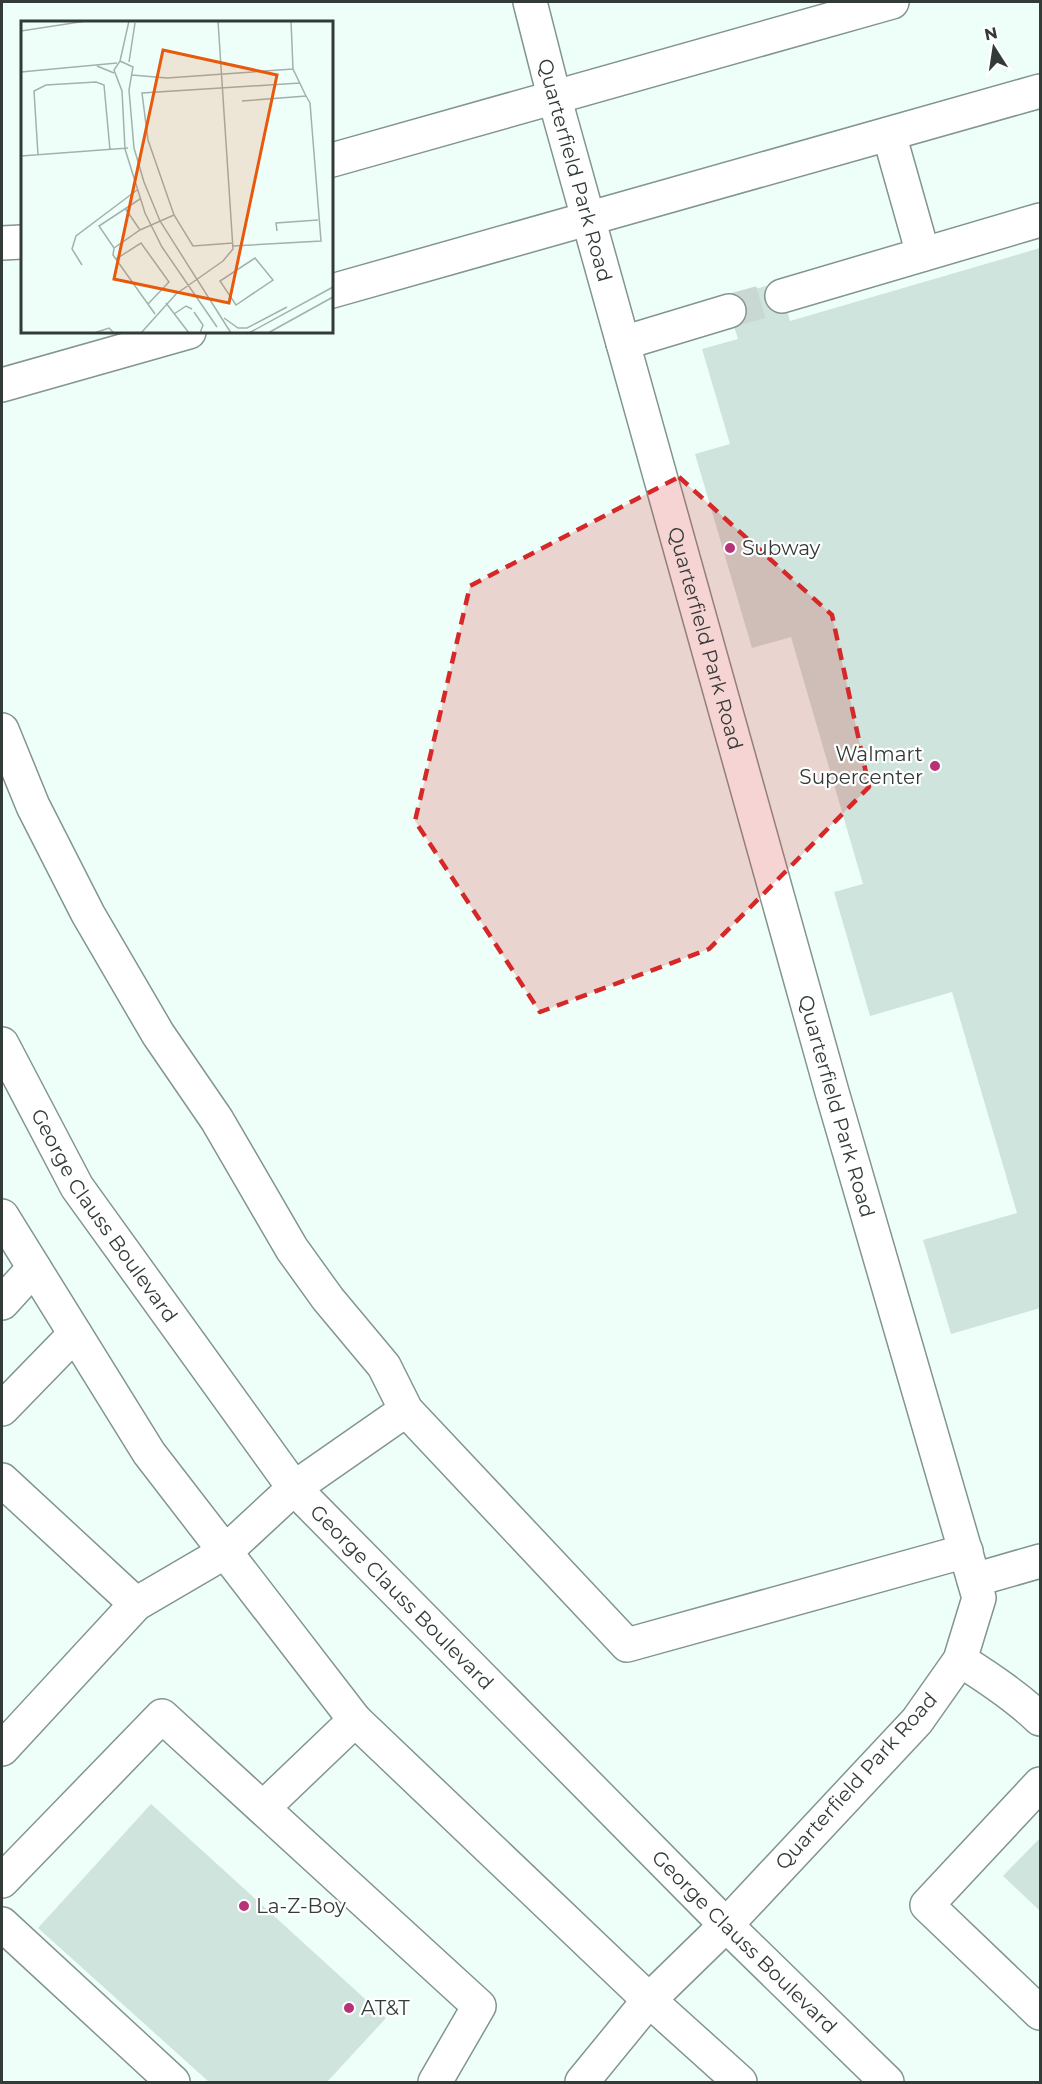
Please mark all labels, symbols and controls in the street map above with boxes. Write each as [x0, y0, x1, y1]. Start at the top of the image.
north arrow [964, 18, 1024, 78]
inset map [21, 21, 333, 333]
text: N [983, 23, 999, 44]
street label: Quarterfield Park Road [533, 56, 617, 284]
street label: Quarterfield Park Road [663, 524, 748, 752]
place label: Subway [742, 536, 821, 560]
marker: Subway [723, 541, 737, 555]
place label: Walmart Supercenter [799, 742, 923, 789]
marker: Walmart Supercenter [928, 759, 942, 773]
street label: Quarterfield Park Road [793, 992, 880, 1220]
street label: George Clauss Boulevard [26, 1105, 183, 1327]
street label: George Clauss Boulevard [305, 1500, 498, 1695]
street label: Quarterfield Park Road [770, 1687, 942, 1875]
street label: George Clauss Boulevard [647, 1845, 842, 2038]
place label: La-Z-Boy [256, 1894, 346, 1918]
marker: La-Z-Boy [237, 1899, 251, 1913]
place label: AT&T [361, 1996, 410, 2020]
marker: AT&T [342, 2001, 356, 2015]

